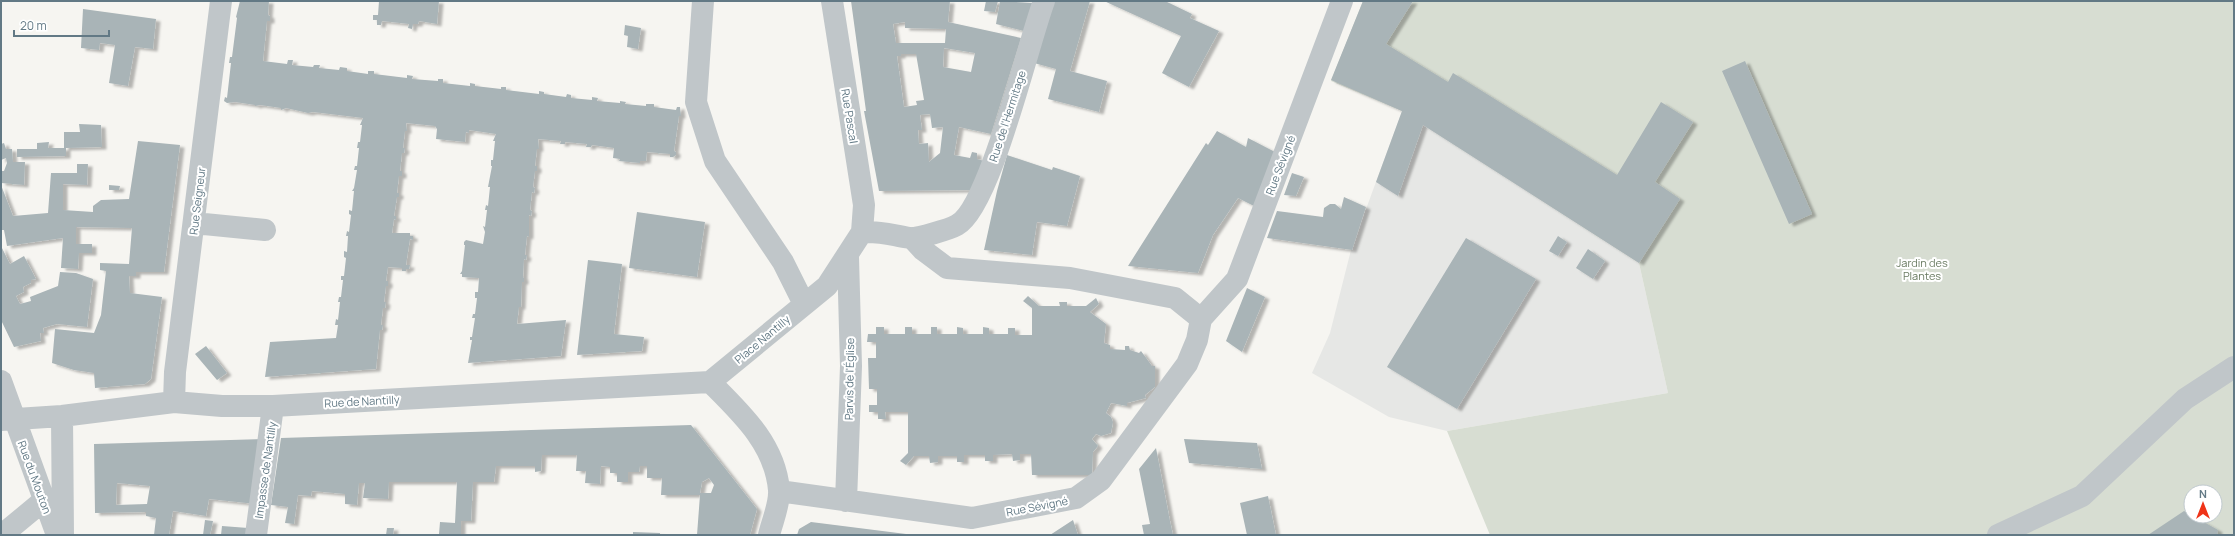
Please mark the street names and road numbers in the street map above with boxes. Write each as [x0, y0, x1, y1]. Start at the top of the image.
street label: Rue de l'Hermitage [985, 68, 1029, 164]
street label: Rue Pascal [838, 88, 862, 144]
street label: Rue Sévigné [1262, 133, 1298, 197]
street label: Rue Seigneur [185, 166, 209, 236]
street label: Place Nantilly [731, 311, 793, 367]
street label: Parvis de l'Église [841, 337, 857, 420]
street label: Rue de Nantilly [324, 392, 400, 410]
street label: Impasse de Nantilly [251, 420, 279, 520]
street label: Rue du Mouton [15, 438, 55, 516]
street label: Rue Sévigné [1005, 493, 1070, 519]

